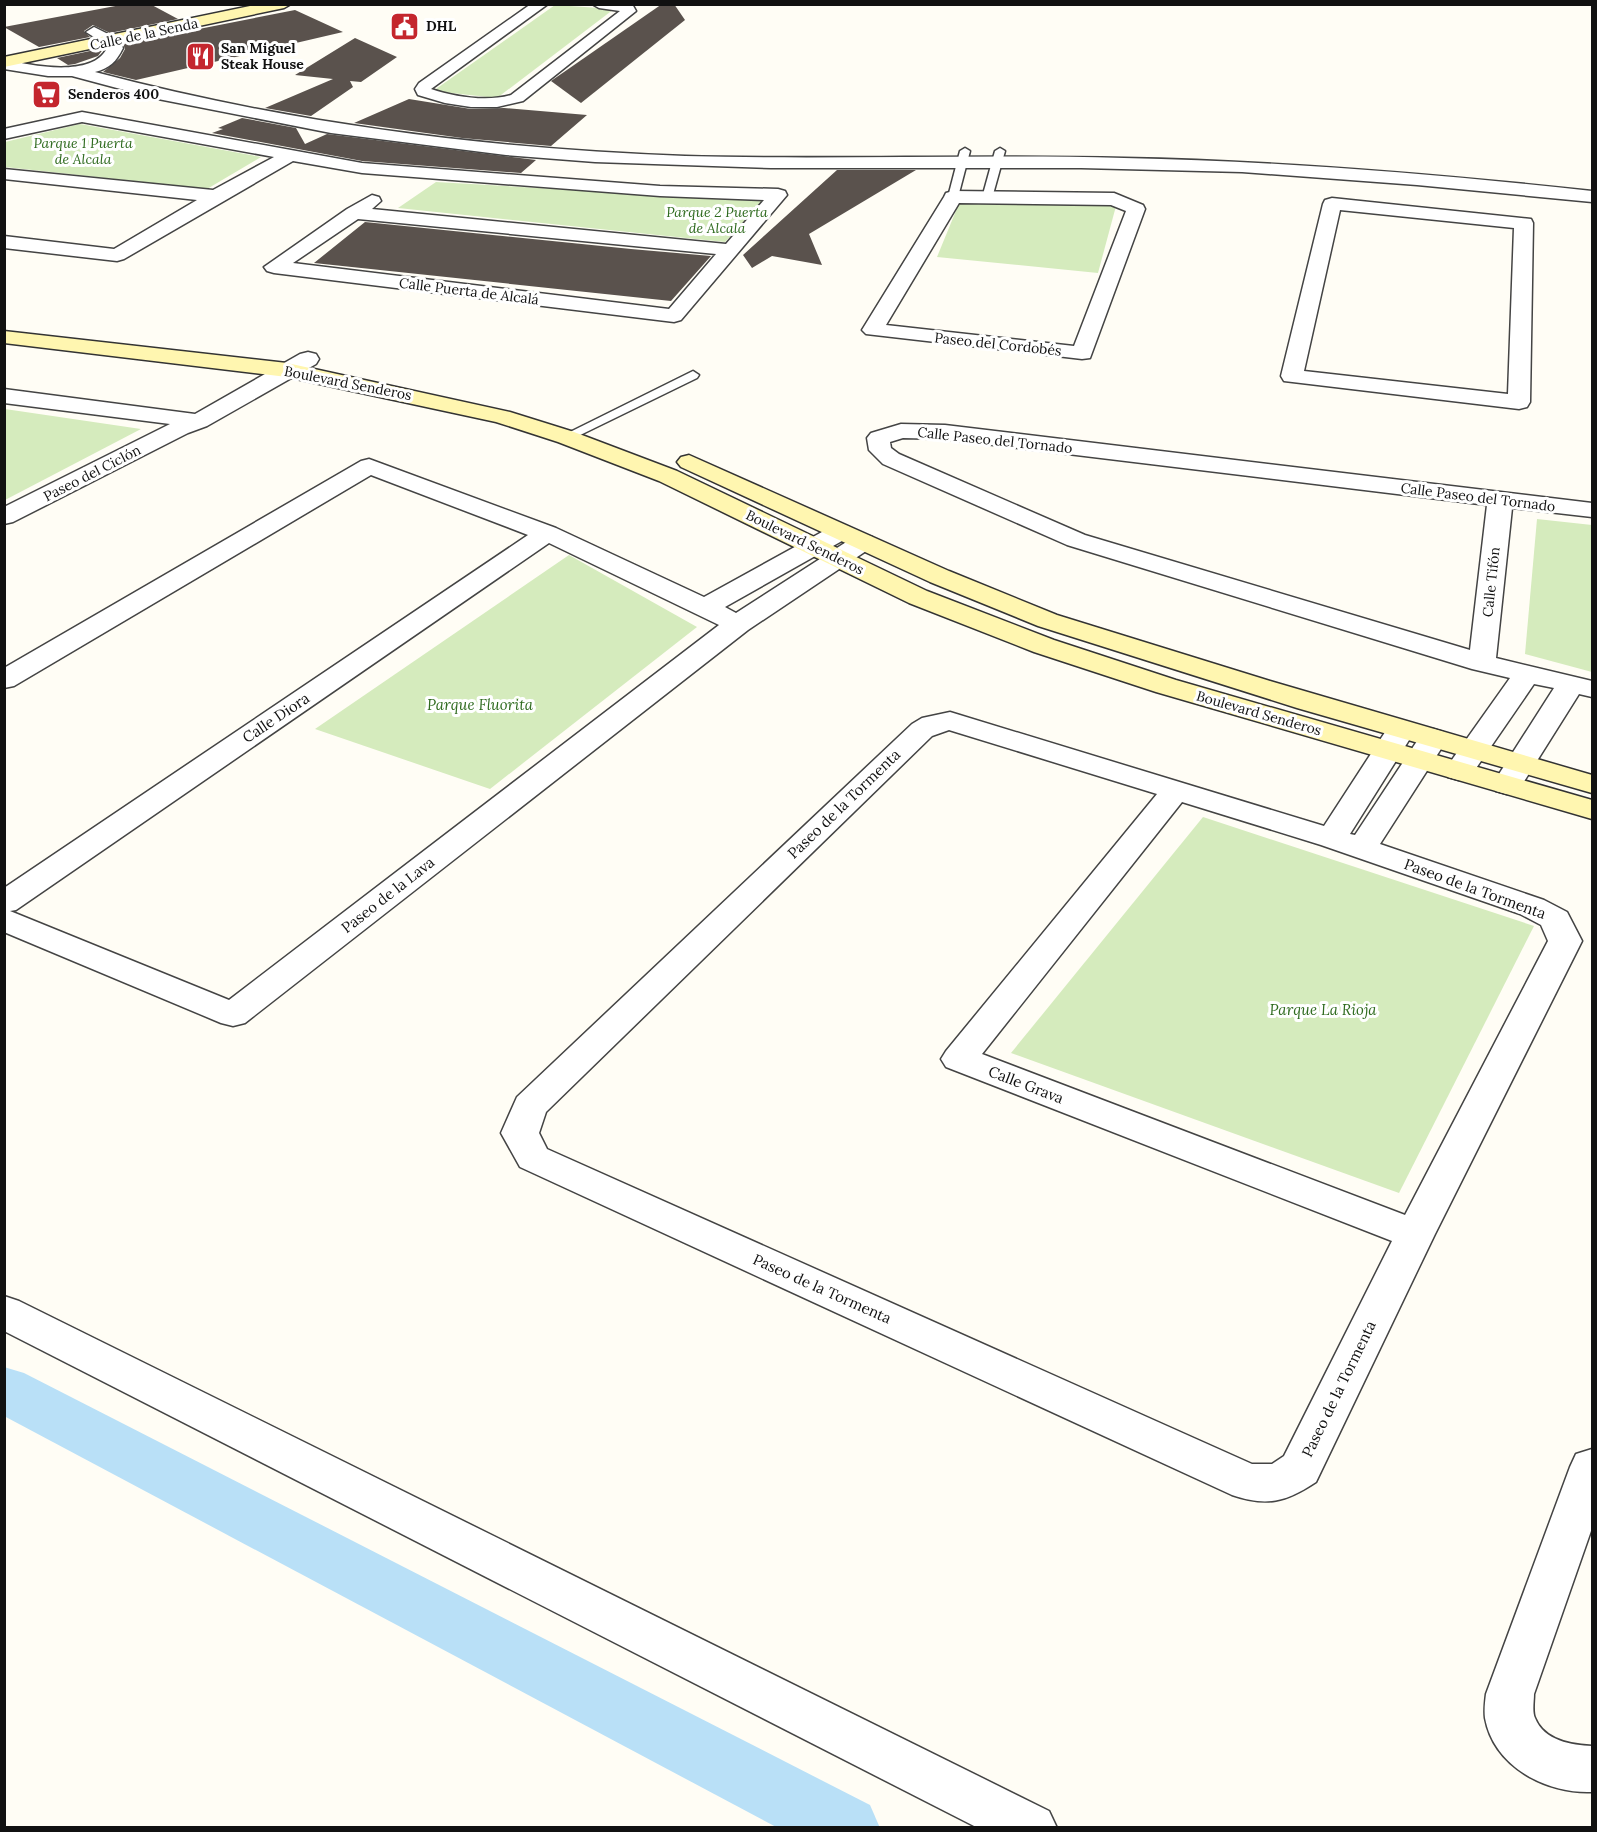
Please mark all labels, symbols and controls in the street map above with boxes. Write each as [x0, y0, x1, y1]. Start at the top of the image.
public building icon: DHL [389, 10, 421, 42]
street label: Calle de la Senda [88, 14, 200, 54]
place label: DHL [426, 17, 457, 35]
place label: San Miguel Steak House [221, 39, 304, 73]
restaurant icon: San Miguel Steak House [184, 40, 216, 72]
supermarket icon: Senderos 400 [31, 78, 63, 110]
place label: Senderos 400 [68, 85, 159, 103]
park label: Parque 1 Puerta de Alcala [33, 134, 133, 168]
park label: Parque 2 Puerta de Alcala [666, 203, 768, 237]
street label: Calle Puerta de Alcalá [398, 273, 540, 309]
street label: Paseo del Cordobés [934, 328, 1062, 360]
street label: Boulevard Senderos [283, 362, 413, 404]
street label: Calle Paseo del Tornado [917, 423, 1073, 457]
street label: Paseo del Ciclón [40, 441, 144, 505]
street label: Calle Paseo del Tornado [1400, 479, 1556, 515]
street label: Boulevard Senderos [743, 506, 867, 578]
street label: Calle Tifón [1478, 546, 1504, 618]
street label: Boulevard Senderos [1194, 687, 1324, 739]
street label: Calle Diora [239, 688, 313, 747]
park label: Parque Fluorita [427, 695, 534, 714]
street label: Paseo de la Tormenta [783, 745, 904, 862]
street label: Paseo de la Lava [337, 852, 438, 937]
street label: Paseo de la Tormenta [1402, 854, 1549, 923]
park label: Parque La Rioja [1270, 1000, 1377, 1019]
street label: Calle Grava [986, 1062, 1067, 1108]
street label: Paseo de la Tormenta [750, 1249, 895, 1328]
street label: Paseo de la Tormenta [1297, 1317, 1380, 1460]

